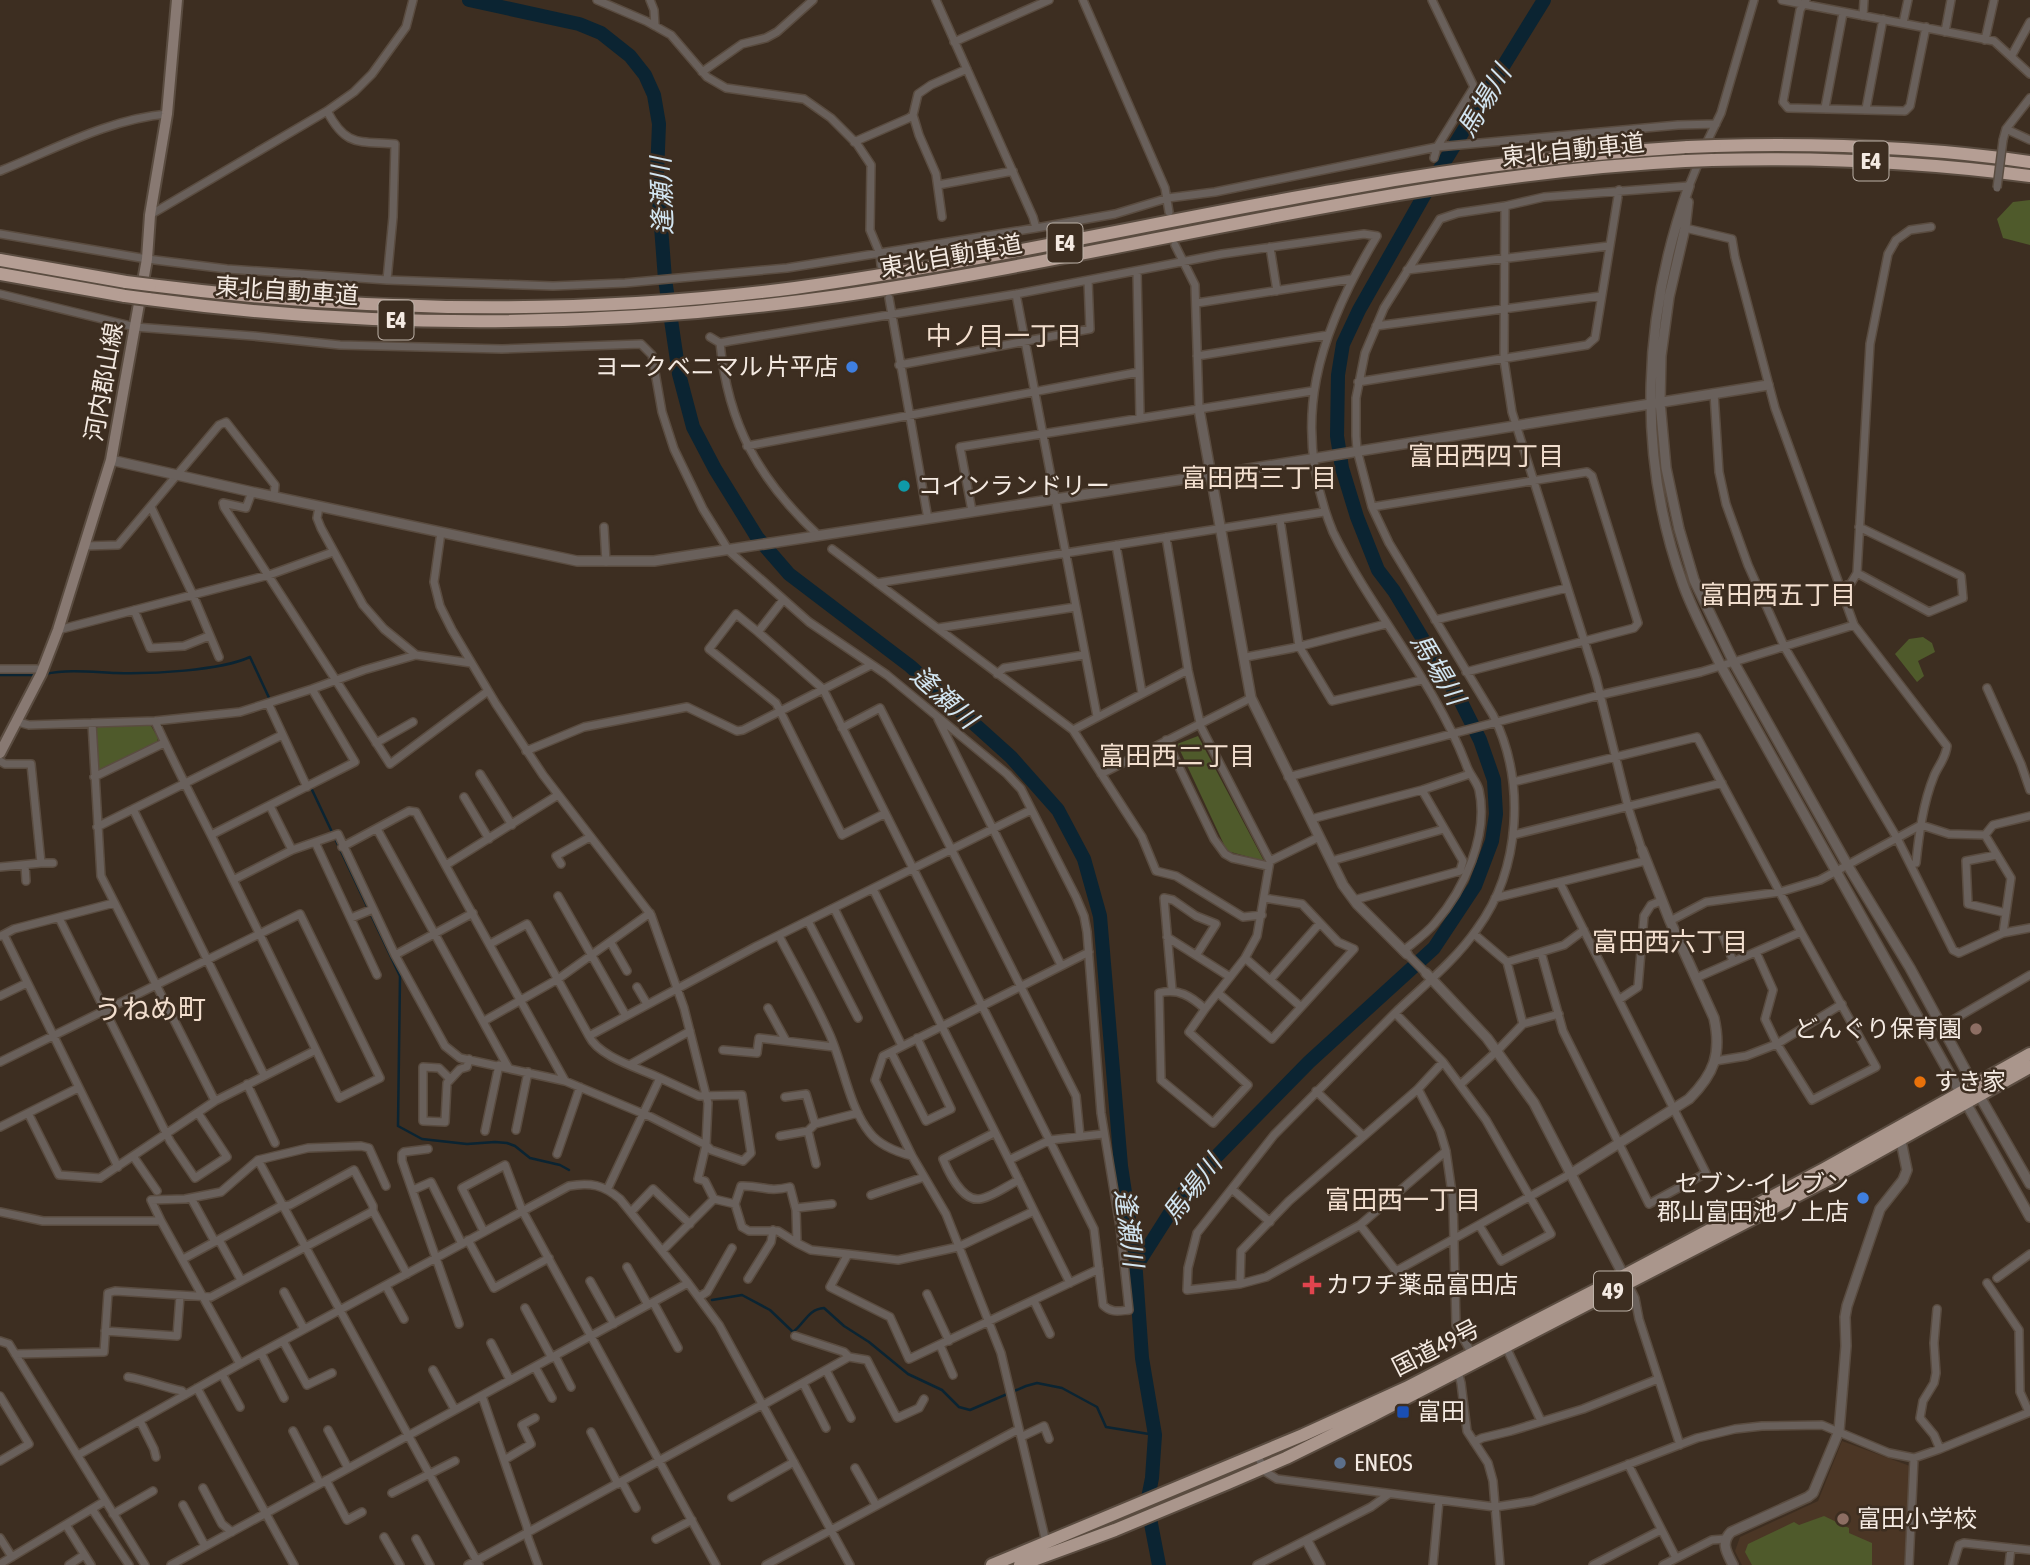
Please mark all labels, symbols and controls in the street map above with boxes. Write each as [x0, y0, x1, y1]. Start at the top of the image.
water label: 馬場川 [1451, 57, 1518, 142]
street label: 東北自動車道 [1500, 129, 1646, 170]
road number: E4 [1854, 142, 1888, 180]
water label: 逢瀬川 [646, 154, 678, 236]
road number: E4 [1048, 224, 1082, 262]
street label: 東北自動車道 [878, 230, 1024, 281]
street label: 東北自動車道 [214, 272, 360, 309]
road number: E4 [378, 300, 414, 340]
street label: 河内郡山線 [80, 320, 127, 443]
district label: 中ノ目一丁目 [926, 321, 1082, 351]
place label: ヨークベニマル 片平店 [595, 353, 838, 380]
marker: ヨークベニマル 片平店 [844, 359, 860, 375]
district label: 富田西四丁目 [1408, 441, 1564, 471]
district label: 富田西三丁目 [1181, 463, 1337, 493]
place label: コインランドリー [918, 472, 1110, 499]
marker: コインランドリー [896, 478, 912, 494]
district label: 富田西五丁目 [1700, 580, 1856, 610]
water label: 馬場川 [1405, 628, 1472, 713]
water label: 逢瀬川 [905, 660, 985, 736]
district label: 富田西二丁目 [1099, 741, 1255, 771]
district label: 富田西六丁目 [1592, 927, 1748, 957]
district label: うねめ町 [94, 993, 206, 1025]
place label: どんぐり保育園 [1794, 1015, 1962, 1042]
marker: どんぐり保育園 [1968, 1021, 1984, 1037]
place label: すき家 [1934, 1068, 2006, 1095]
marker: すき家 [1912, 1074, 1928, 1090]
water label: 馬場川 [1156, 1147, 1230, 1229]
place label: セブン-イレブン 郡山富田池ノ上店 [1657, 1170, 1849, 1225]
district label: 富田西一丁目 [1325, 1185, 1481, 1215]
water label: 逢瀬川 [1109, 1187, 1149, 1272]
marker: セブン-イレブン 郡山富田池ノ上店 [1855, 1190, 1871, 1206]
place label: カワチ薬品富田店 [1326, 1271, 1518, 1298]
road number: 49 [1594, 1272, 1632, 1310]
marker: カワチ薬品富田店 [1304, 1277, 1320, 1293]
street label: 国道49号 [1388, 1314, 1484, 1381]
place label: 富田 [1417, 1398, 1465, 1425]
marker: 富田 [1395, 1404, 1411, 1420]
place label: ENEOS [1354, 1449, 1413, 1476]
marker: ENEOS [1332, 1455, 1348, 1471]
place label: 富田小学校 [1857, 1505, 1977, 1532]
marker: 富田小学校 [1835, 1511, 1851, 1527]

